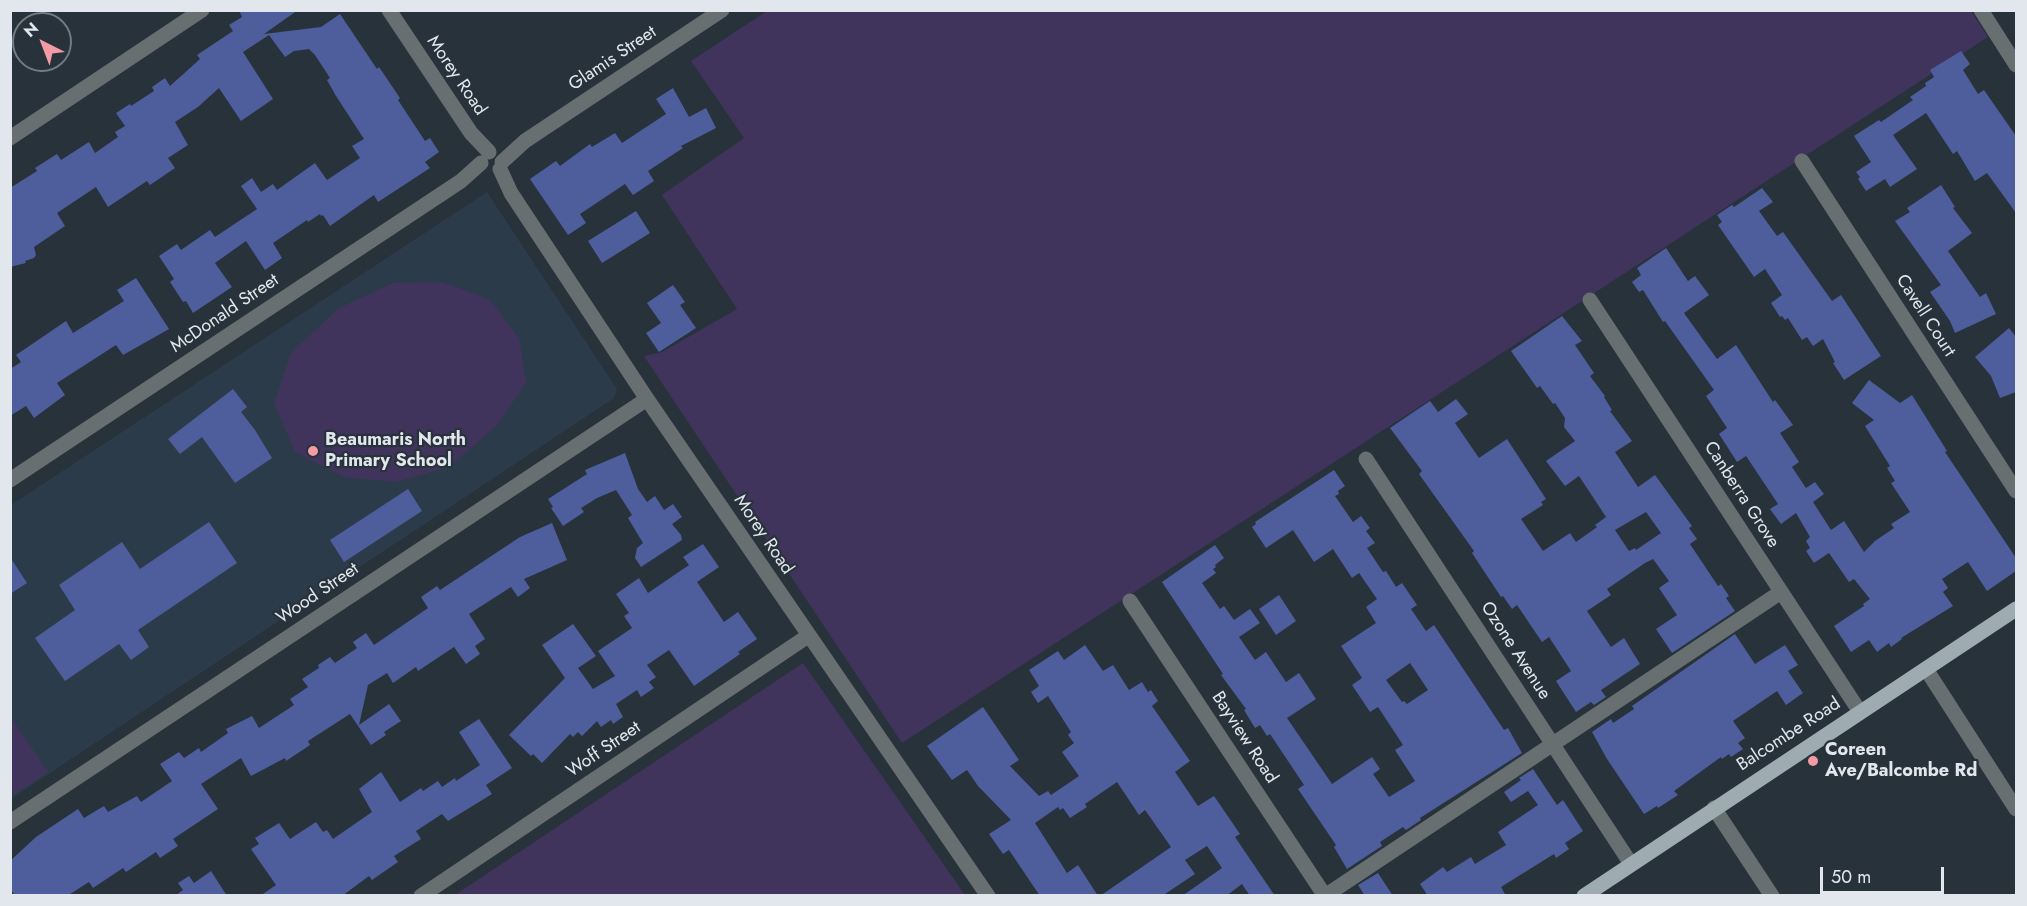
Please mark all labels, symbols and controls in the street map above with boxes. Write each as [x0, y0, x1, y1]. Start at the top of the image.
north arrow [12, 12, 72, 72]
text: N [19, 17, 43, 43]
street label: Glamis Street [565, 22, 661, 96]
street label: Morey Road [421, 32, 491, 120]
street label: McDonald Street [167, 270, 283, 358]
street label: Cavell Court [1890, 271, 1960, 361]
place label: Beaumaris North Primary School [325, 430, 466, 472]
street label: Canberra Grove [1699, 438, 1783, 552]
marker: Beaumaris North Primary School [306, 444, 320, 458]
street label: Morey Road [728, 491, 798, 579]
street label: Wood Street [273, 559, 363, 629]
street label: Ozone Avenue [1475, 598, 1555, 704]
street label: Bayview Road [1206, 688, 1282, 788]
street label: Balcombe Road [1733, 694, 1845, 776]
street label: Woff Street [563, 717, 645, 783]
place label: Coreen Ave/Balcombe Rd [1825, 740, 1977, 783]
marker: Coreen Ave/Balcombe Rd [1806, 754, 1820, 768]
scale bar [1823, 855, 1948, 893]
text: 50 m [1831, 864, 1871, 890]

